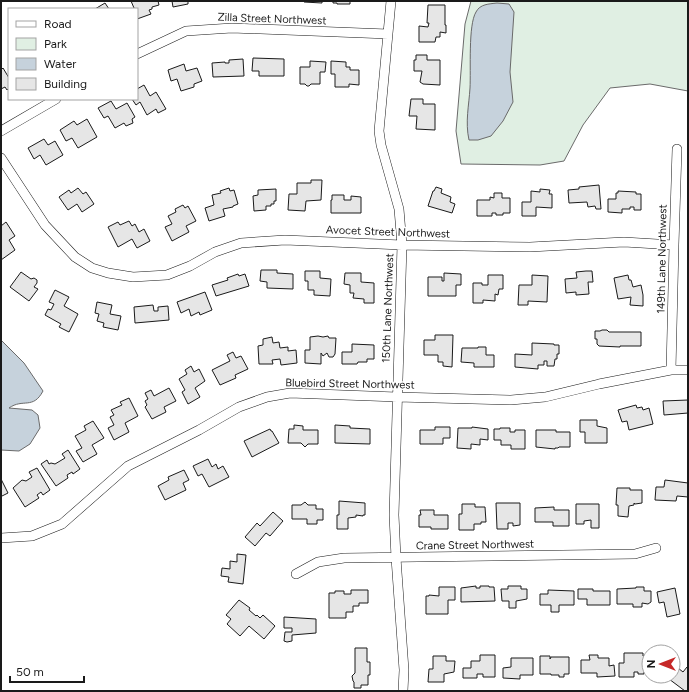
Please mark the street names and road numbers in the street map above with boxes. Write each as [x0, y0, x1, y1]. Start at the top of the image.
street label: Zilla Street Northwest [217, 11, 327, 27]
street label: 149th Lane Northwest [655, 204, 669, 314]
street label: Avocet Street Northwest [326, 223, 450, 241]
street label: 150th Lane Northwest [380, 253, 396, 363]
street label: Bluebird Street Northwest [285, 376, 415, 392]
street label: Crane Street Northwest [416, 537, 534, 553]

